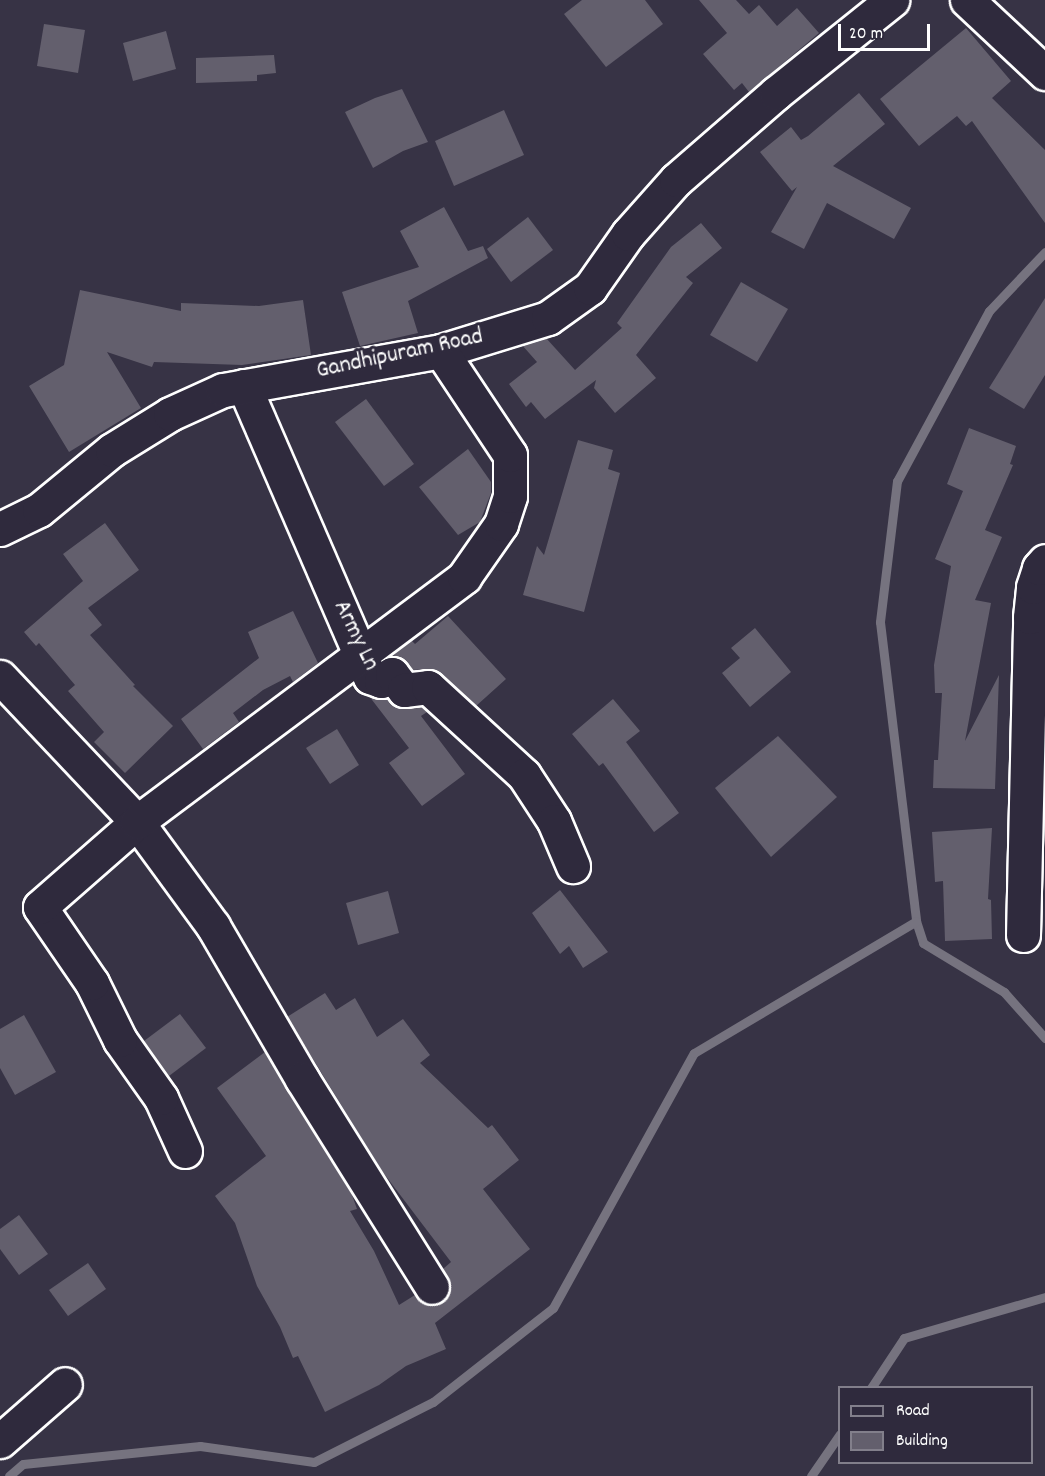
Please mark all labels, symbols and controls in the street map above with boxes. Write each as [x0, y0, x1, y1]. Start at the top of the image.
scale bar [841, 12, 932, 50]
text: 20 m [849, 22, 883, 47]
street label: Gandhipuram Road [314, 323, 486, 387]
street label: Army Ln [326, 596, 384, 676]
legend [838, 1386, 1033, 1464]
text: Road [896, 1399, 930, 1424]
text: Building [896, 1429, 948, 1454]

